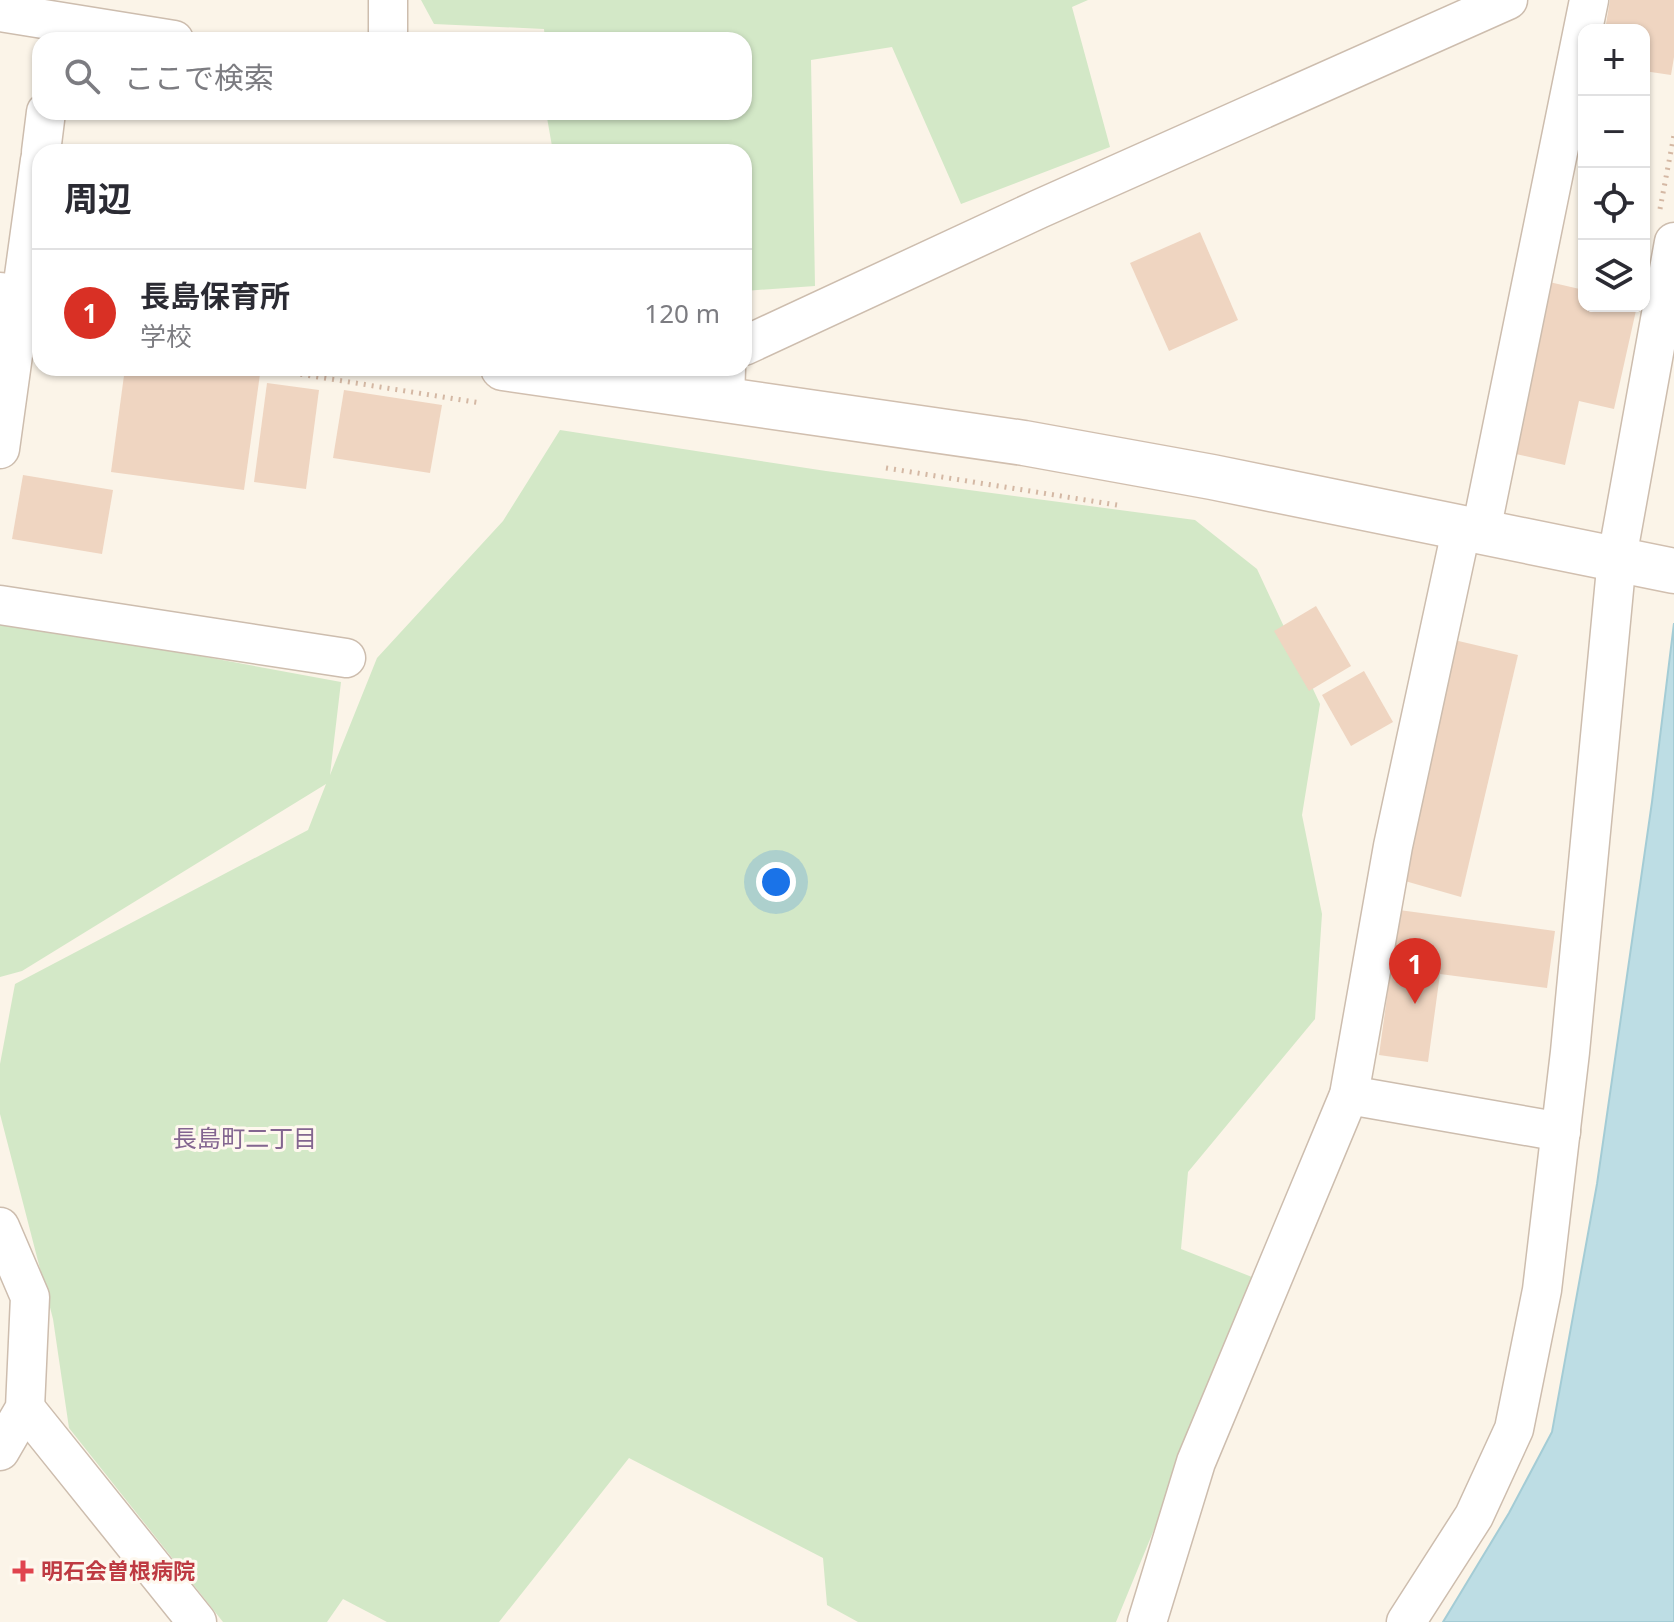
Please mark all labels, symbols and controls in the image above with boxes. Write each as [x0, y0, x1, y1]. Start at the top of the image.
map controls [1578, 24, 1650, 312]
button: + [1578, 24, 1650, 96]
search box [32, 32, 752, 120]
icon: search [60, 54, 104, 98]
text: ここで検索 [124, 57, 274, 98]
button: − [1578, 96, 1650, 168]
button: locate [1578, 168, 1650, 240]
text: 周辺 [64, 175, 132, 221]
button: layers [1578, 240, 1650, 312]
text: 長島保育所 [140, 275, 290, 316]
text: 1 [83, 295, 97, 331]
text: 120 m [644, 295, 720, 331]
text: 学校 [140, 318, 192, 354]
your location [756, 862, 796, 902]
pin: 1 [1389, 938, 1441, 1004]
district label: 長島町二丁目 [173, 1121, 317, 1154]
place label: 明石会曽根病院 [41, 1555, 195, 1585]
marker: 明石会曽根病院 [12, 1560, 34, 1582]

